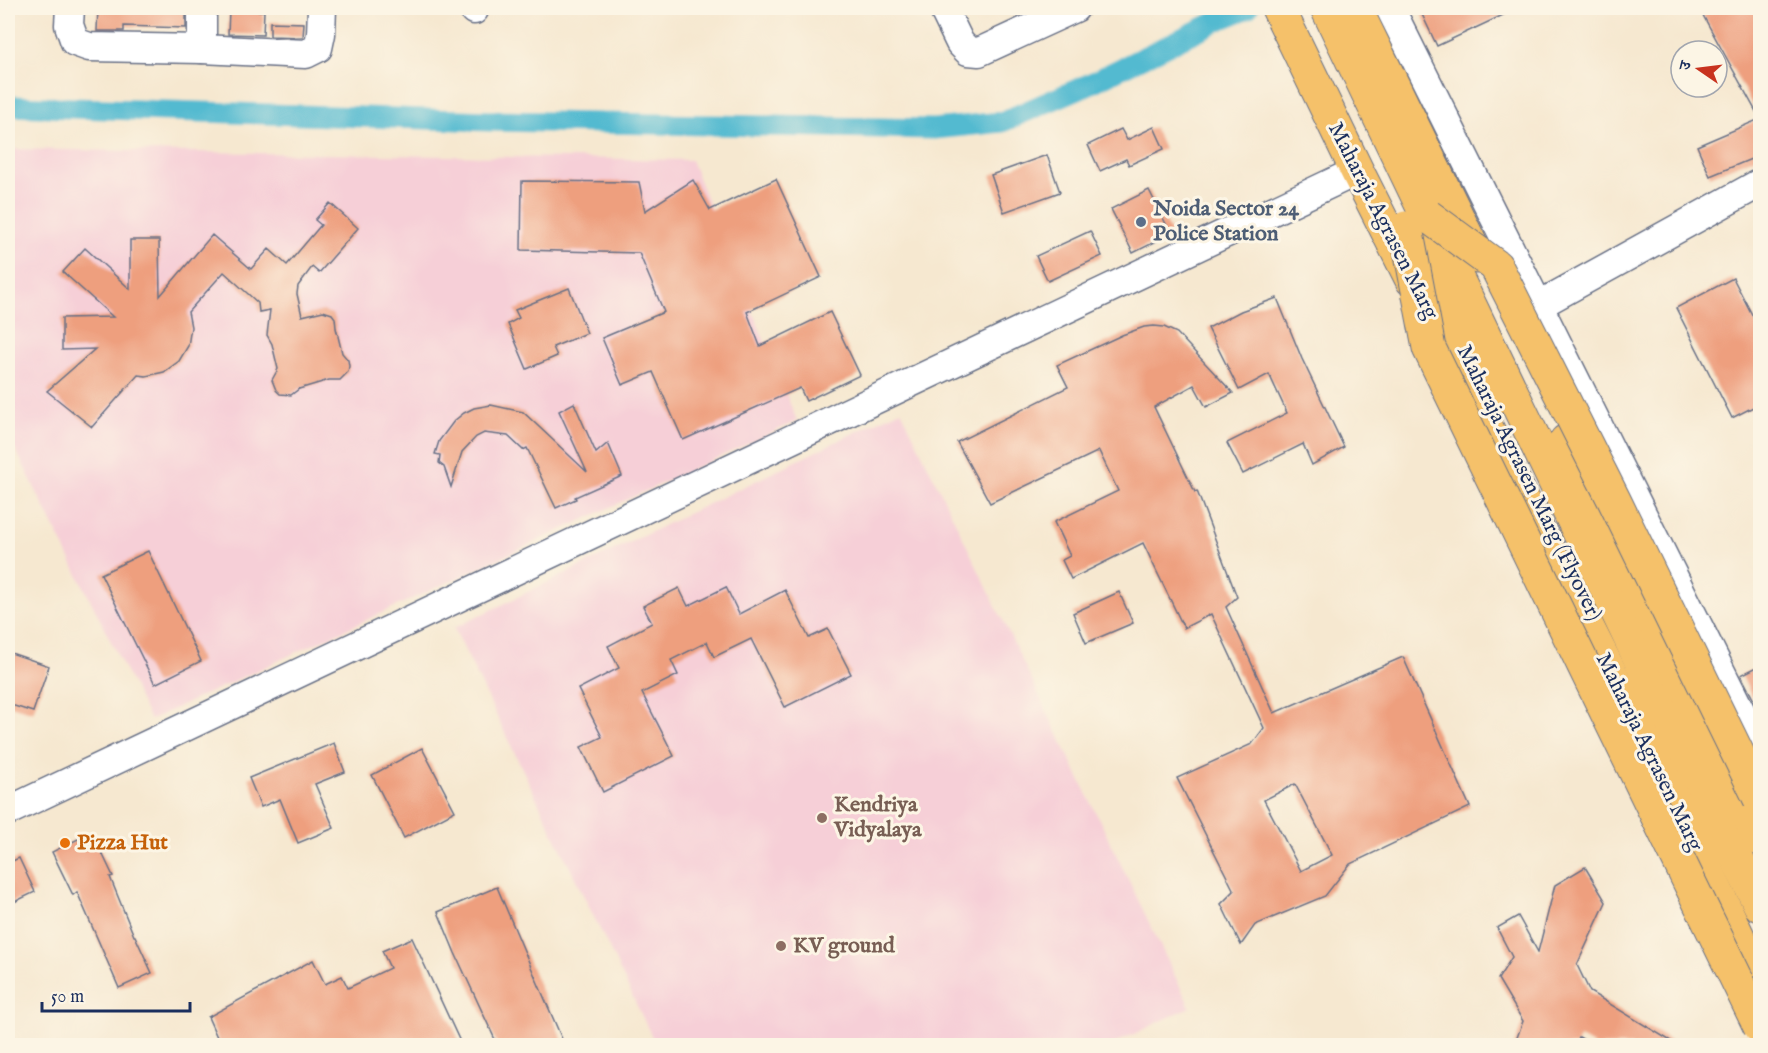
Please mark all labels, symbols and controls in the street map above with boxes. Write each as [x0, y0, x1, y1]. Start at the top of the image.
north arrow [1669, 39, 1729, 99]
text: उ [1675, 58, 1698, 73]
street label: Maharaja Agrasen Marg [1321, 118, 1445, 325]
place label: Noida Sector 24 Police Station [1152, 195, 1300, 248]
marker: Noida Sector 24 Police Station [1134, 215, 1148, 229]
street label: Maharaja Agrasen Marg (Flyover) [1450, 341, 1608, 625]
street label: Maharaja Agrasen Marg [1589, 648, 1710, 857]
place label: Kendriya Vidyalaya [833, 791, 922, 844]
marker: Kendriya Vidyalaya [815, 811, 829, 825]
place label: Pizza Hut [77, 829, 168, 857]
marker: Pizza Hut [58, 836, 72, 850]
place label: KV ground [793, 932, 896, 960]
marker: KV ground [774, 939, 788, 953]
scale bar [42, 975, 190, 1013]
text: 50 m [51, 986, 84, 1009]

